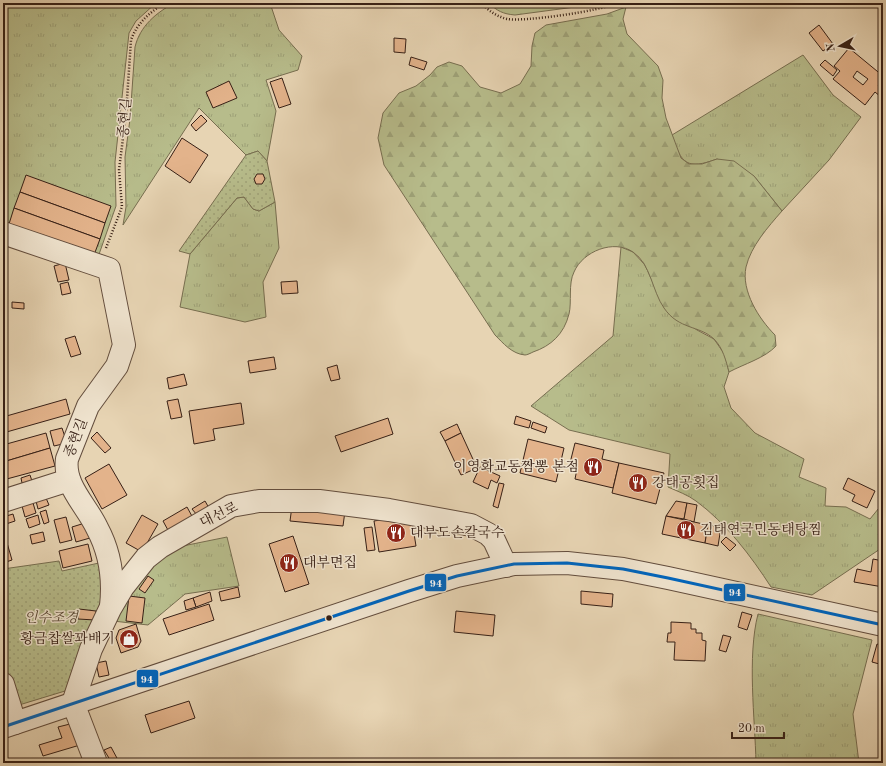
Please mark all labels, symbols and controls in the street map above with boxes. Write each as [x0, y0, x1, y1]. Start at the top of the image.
north arrow [820, 26, 860, 66]
text: N [825, 42, 838, 52]
street label: 종현길 [115, 97, 134, 139]
street label: 종현길 [61, 416, 90, 459]
restaurant icon: 이영화교동짬뽕 본점 [582, 456, 604, 478]
place label: 이영화교동짬뽕 본점 [453, 458, 579, 474]
restaurant icon: 강태공횟집 [627, 472, 649, 494]
place label: 강태공횟집 [652, 475, 720, 490]
street label: 대선로 [197, 499, 241, 530]
restaurant icon: 김태연국민동태탕찜 [675, 519, 697, 541]
restaurant icon: 대부도손칼국수 [385, 522, 407, 544]
place label: 김태연국민동태탕찜 [700, 522, 822, 537]
place label: 대부도손칼국수 [410, 525, 505, 540]
restaurant icon: 대부면집 [278, 552, 300, 574]
place label: 대부면집 [303, 555, 357, 570]
line badge: 94 [424, 573, 447, 592]
text: 94 [430, 579, 442, 590]
line badge: 94 [723, 583, 746, 602]
text: 94 [729, 588, 741, 599]
park label: 인수조경 [24, 610, 80, 625]
unlabelled marker [324, 613, 334, 623]
shop icon: 황금찹쌀꽈배기 [118, 628, 140, 650]
place label: 황금찹쌀꽈배기 [20, 631, 115, 646]
line badge: 94 [136, 669, 159, 688]
text: 94 [141, 675, 153, 686]
scale bar [732, 714, 784, 740]
text: 20 m [738, 723, 765, 735]

